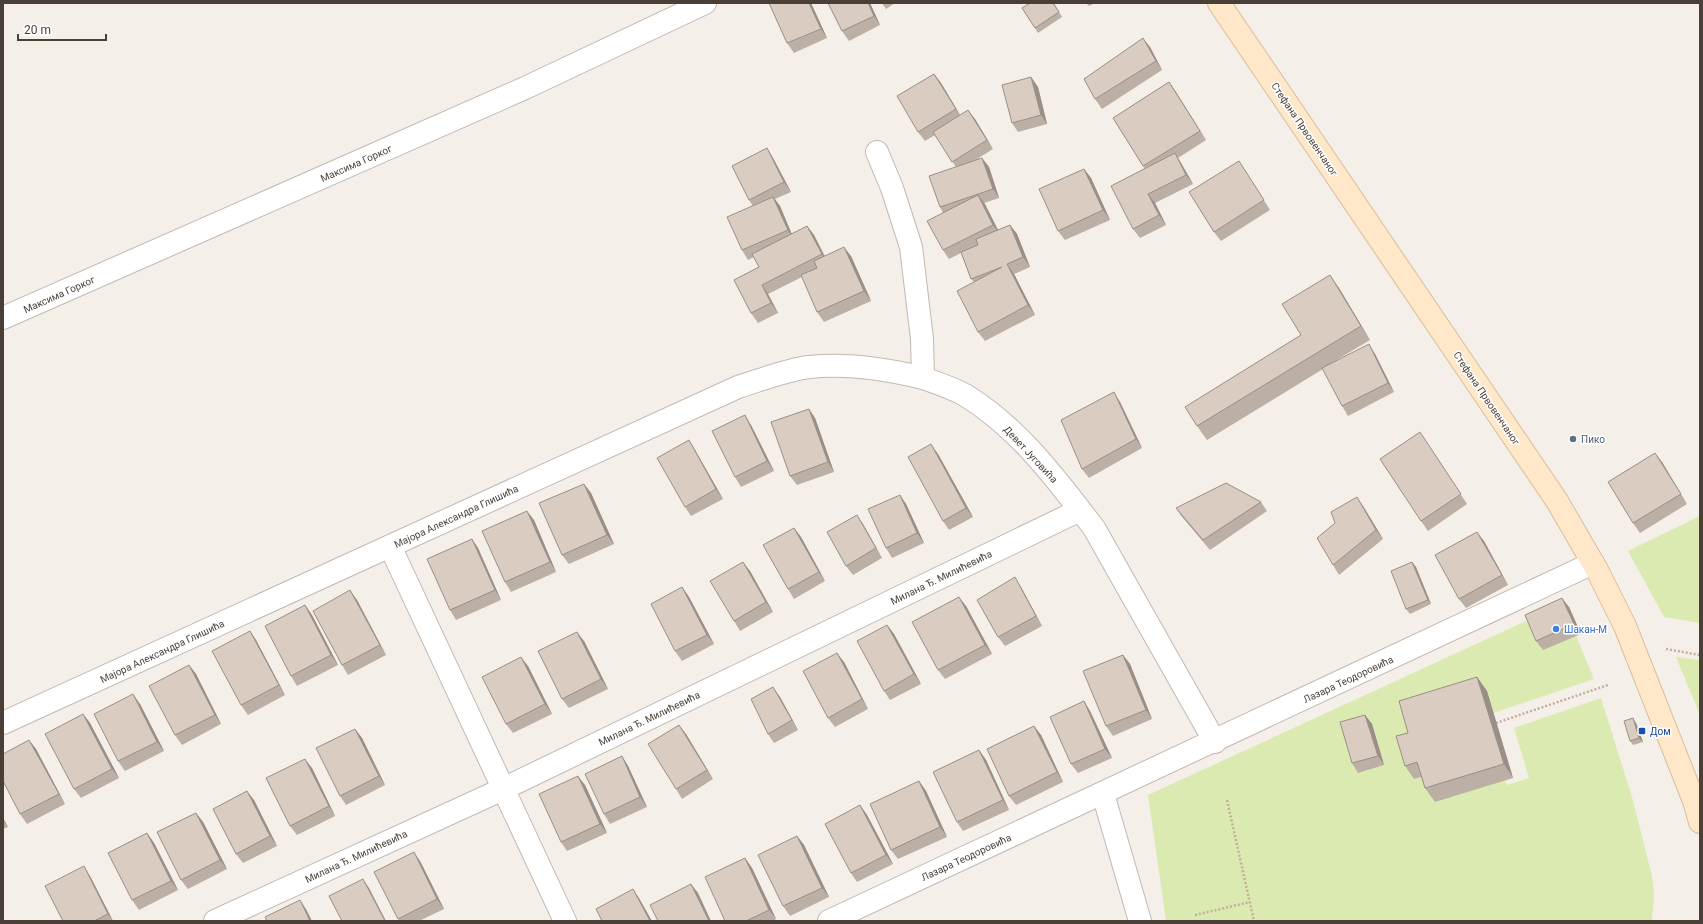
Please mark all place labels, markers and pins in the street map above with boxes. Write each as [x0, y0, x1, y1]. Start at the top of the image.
marker: Пико [1568, 434, 1578, 444]
place label: Пико [1581, 434, 1605, 445]
marker: Шакан-М [1551, 624, 1561, 634]
place label: Шакан-М [1564, 624, 1607, 635]
marker: Дом [1637, 726, 1647, 736]
place label: Дом [1650, 726, 1671, 737]

